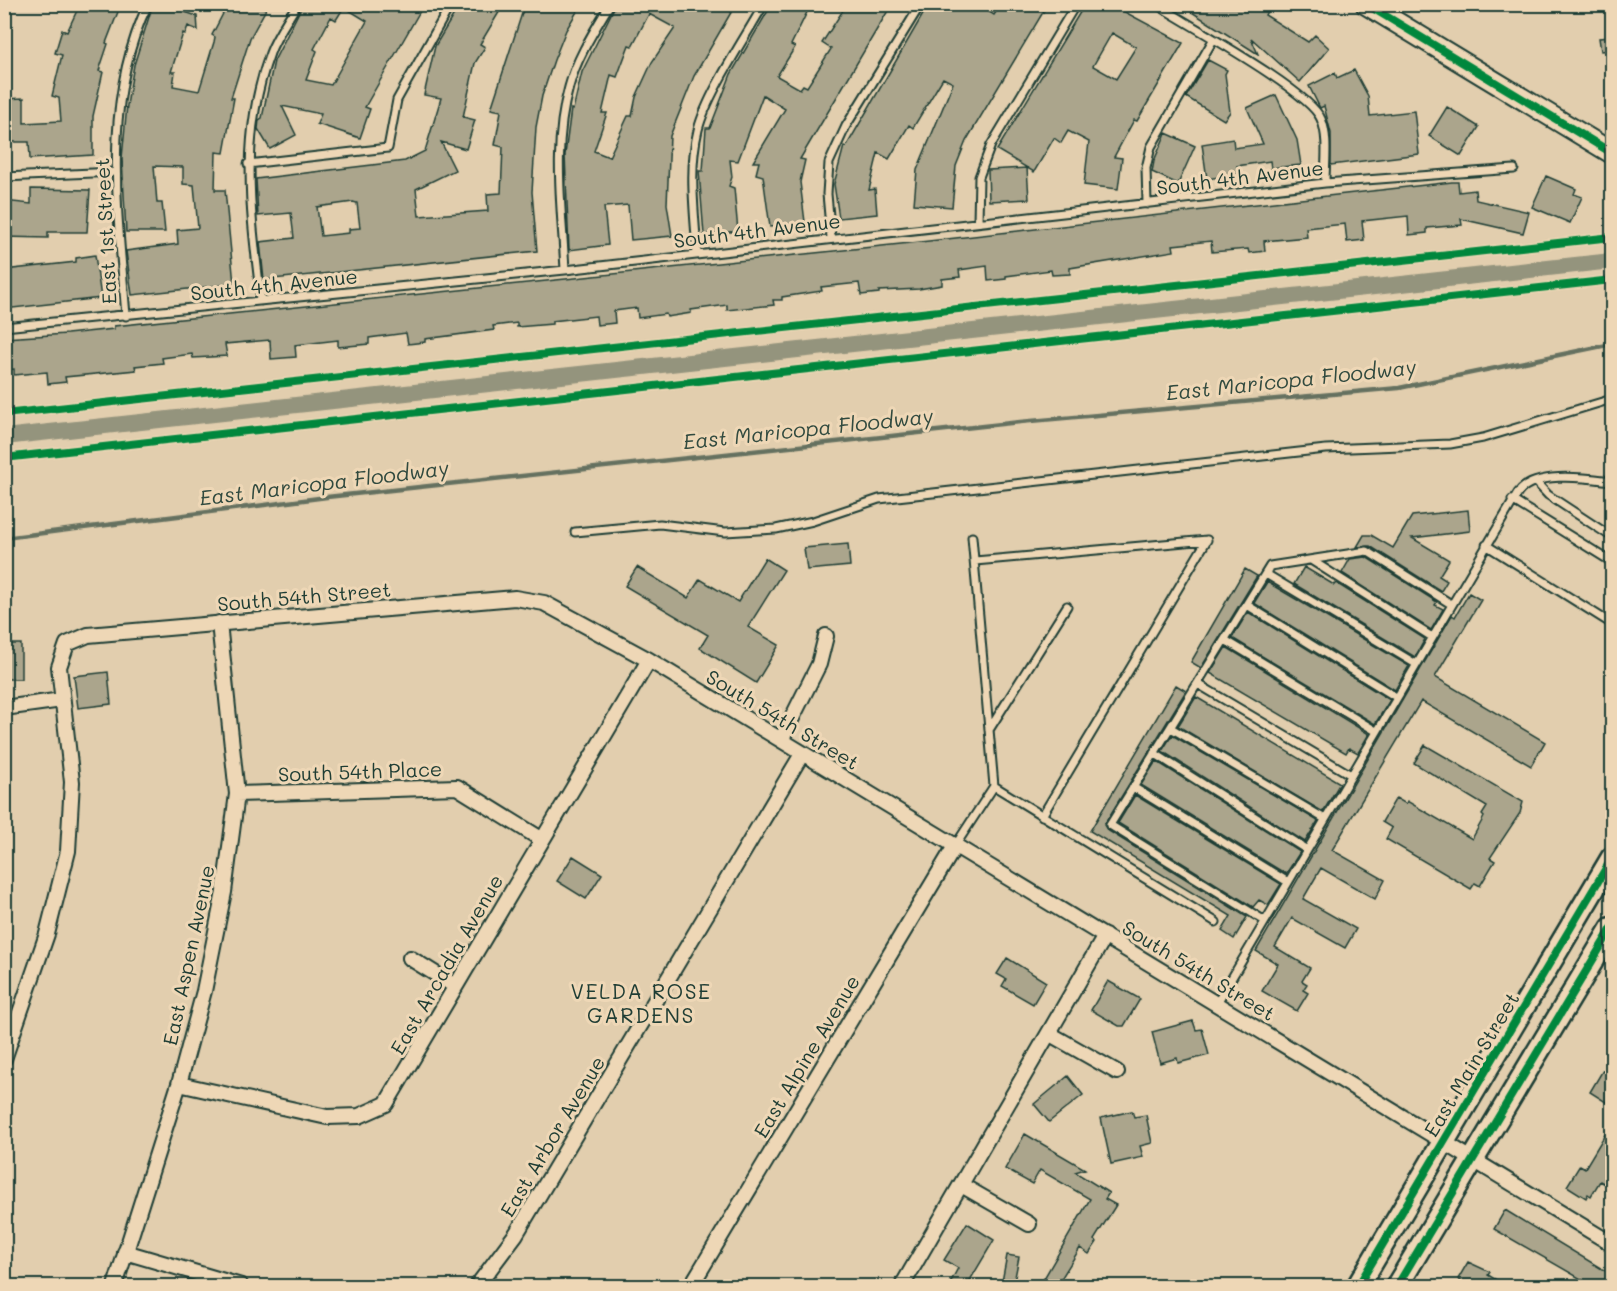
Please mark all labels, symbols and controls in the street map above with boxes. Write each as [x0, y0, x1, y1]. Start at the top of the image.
street label: South 4th Avenue [1155, 154, 1325, 200]
street label: East 1st Street [88, 157, 122, 305]
street label: South 4th Avenue [672, 207, 842, 253]
street label: South 4th Avenue [189, 262, 359, 306]
water label: East Maricopa Floodway [1165, 352, 1417, 406]
water label: East Maricopa Floodway [682, 401, 934, 455]
water label: East Maricopa Floodway [198, 453, 450, 511]
street label: South 54th Street [216, 575, 392, 617]
street label: South 54th Street [702, 663, 864, 775]
street label: South 54th Place [277, 755, 443, 787]
street label: East Aspen Avenue [156, 862, 220, 1048]
street label: East Arcadia Avenue [384, 869, 508, 1059]
street label: South 54th Street [1118, 914, 1280, 1026]
street label: East Alpine Avenue [747, 970, 865, 1142]
district label: VELDA ROSE GARDENS [570, 977, 712, 1028]
street label: East Main Street [1417, 987, 1525, 1141]
street label: East Arbor Avenue [494, 1051, 610, 1221]

